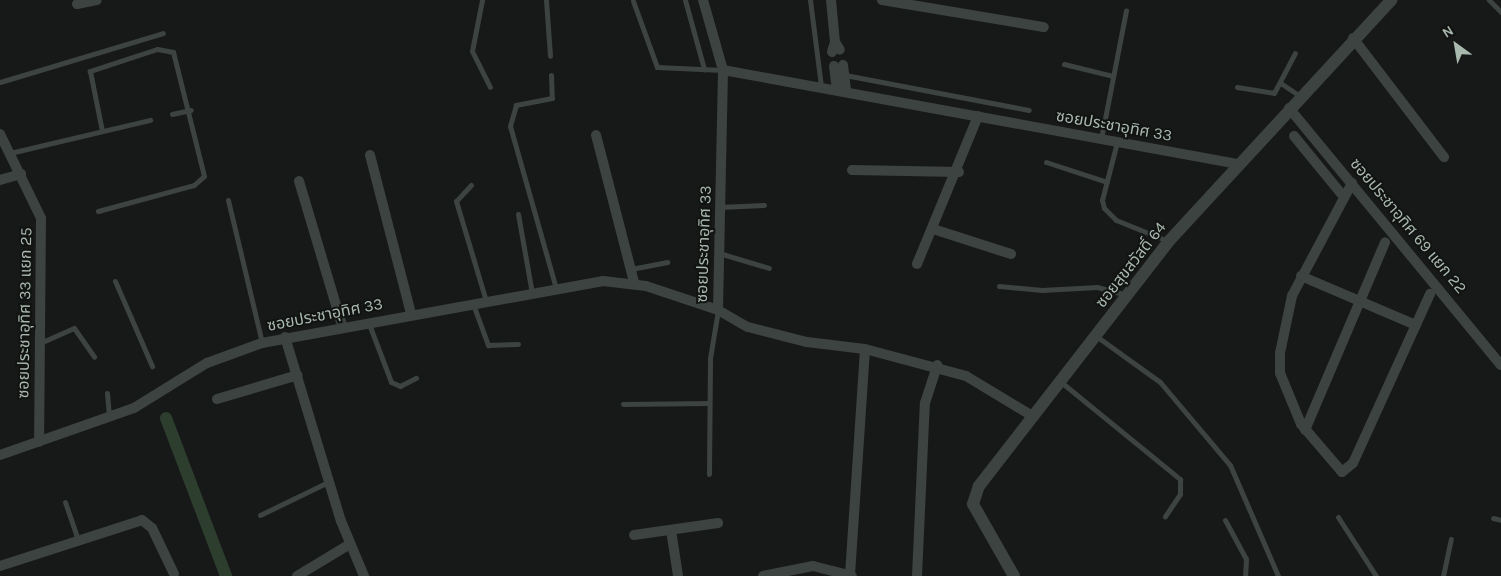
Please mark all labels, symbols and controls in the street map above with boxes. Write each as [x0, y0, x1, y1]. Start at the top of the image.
north arrow [1431, 20, 1481, 70]
text: N [1439, 22, 1457, 42]
street label: ซอยประชาอุทิศ 33 [1055, 106, 1173, 146]
street label: ซอยประชาอุทิศ 69 แยก 22 [1346, 154, 1470, 298]
street label: ซอยประชาอุทิศ 33 [692, 185, 716, 303]
street label: ซอยสุขสวัสดิ์ 64 [1092, 218, 1170, 312]
street label: ซอยประชาอุทิศ 33 แยก 25 [14, 227, 36, 399]
street label: ซอยประชาอุทิศ 33 [266, 294, 384, 336]

